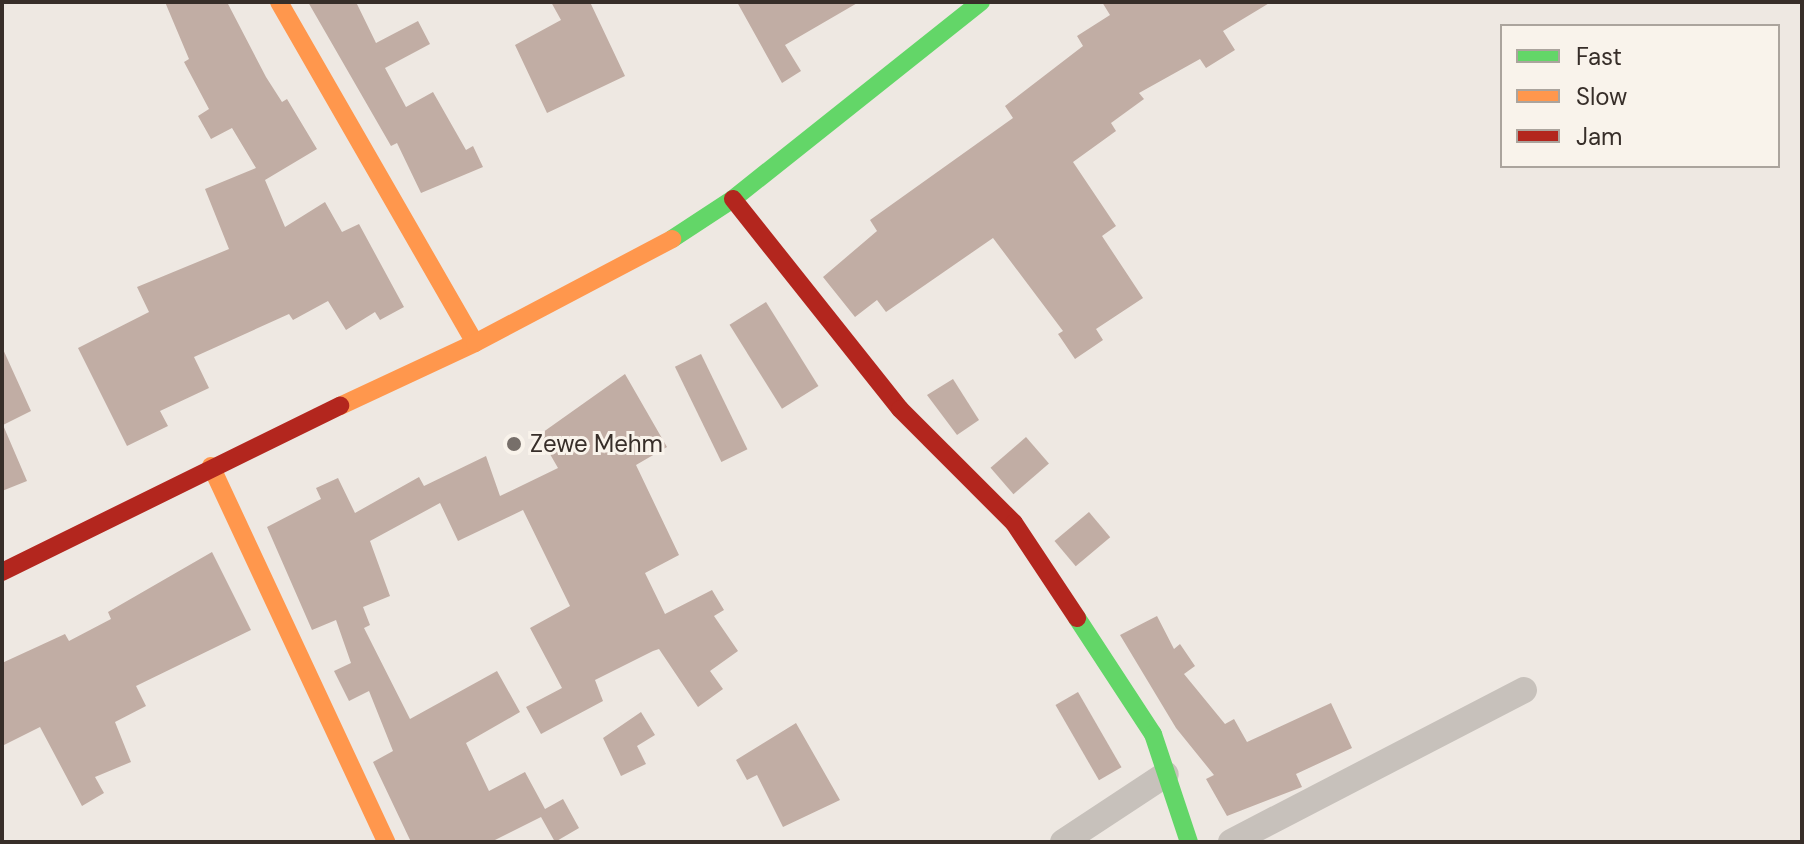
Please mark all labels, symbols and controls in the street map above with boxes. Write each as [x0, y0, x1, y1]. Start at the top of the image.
legend [1500, 24, 1780, 168]
text: Fast [1576, 41, 1622, 72]
text: Slow [1576, 81, 1627, 112]
text: Jam [1576, 121, 1622, 152]
place label: Zewe Mehm [530, 430, 663, 458]
marker: Zewe Mehm [505, 435, 523, 453]

